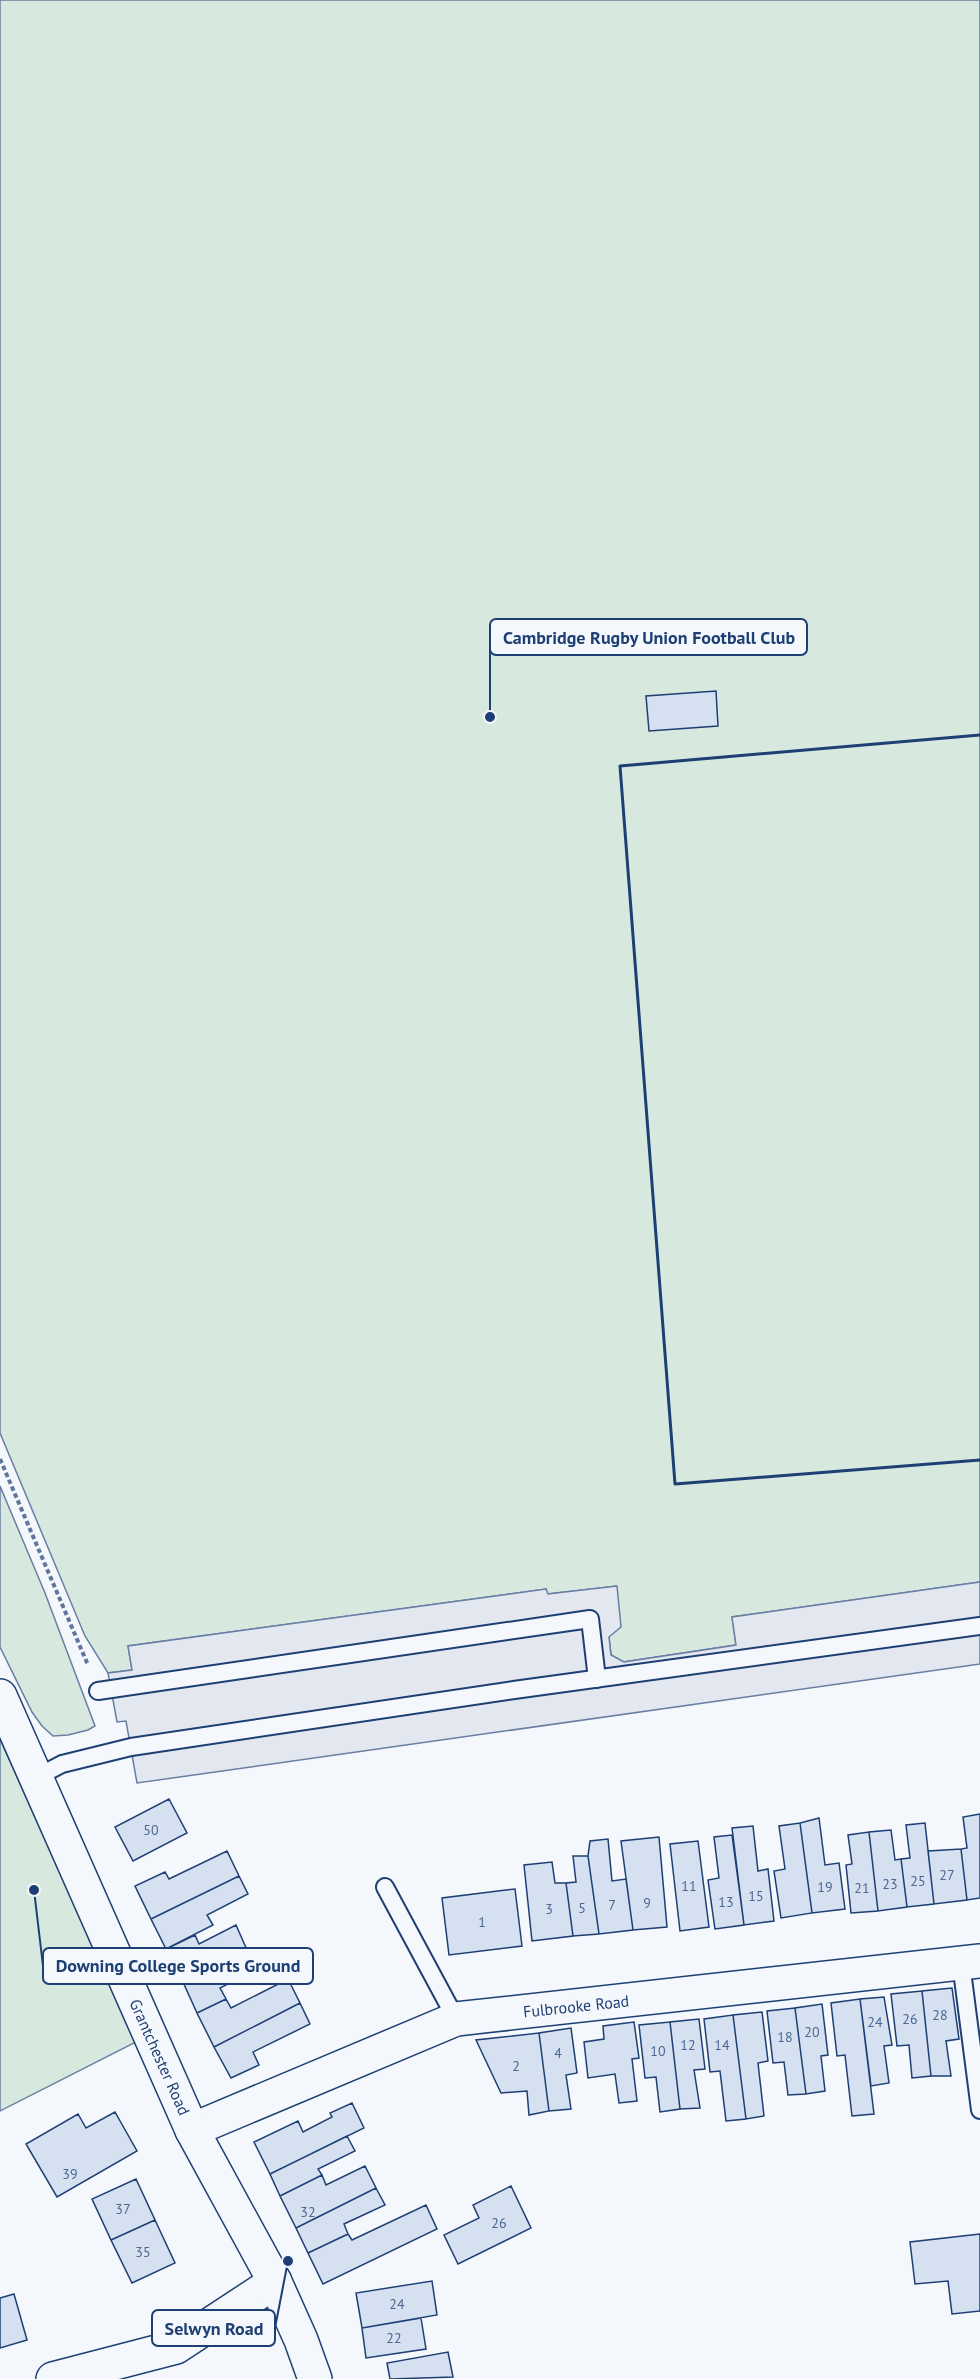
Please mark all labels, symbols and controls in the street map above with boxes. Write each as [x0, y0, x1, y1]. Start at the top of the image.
callout: Cambridge Rugby Union Football Club [490, 619, 807, 655]
text: Cambridge Rugby Union Football Club [503, 626, 795, 649]
house number: 50 [143, 1821, 159, 1839]
house number: 27 [939, 1866, 955, 1884]
house number: 25 [910, 1872, 926, 1890]
house number: 23 [882, 1875, 898, 1893]
house number: 11 [681, 1877, 697, 1895]
house number: 19 [817, 1878, 833, 1896]
house number: 21 [854, 1879, 870, 1897]
house number: 15 [748, 1887, 764, 1905]
house number: 13 [718, 1893, 734, 1911]
house number: 9 [643, 1894, 651, 1912]
house number: 7 [608, 1896, 616, 1914]
house number: 5 [578, 1899, 586, 1917]
house number: 3 [545, 1900, 553, 1918]
house number: 1 [478, 1913, 486, 1931]
callout: Downing College Sports Ground [43, 1948, 313, 1984]
text: Downing College Sports Ground [56, 1954, 300, 1977]
street label: Fulbrooke Road [522, 1990, 630, 2022]
street label: Grantchester Road [125, 1996, 195, 2118]
house number: 28 [932, 2006, 948, 2024]
house number: 26 [902, 2010, 918, 2028]
house number: 24 [867, 2013, 883, 2031]
house number: 20 [804, 2023, 820, 2041]
house number: 18 [777, 2028, 793, 2046]
house number: 12 [680, 2036, 696, 2054]
house number: 14 [714, 2036, 730, 2054]
house number: 10 [650, 2042, 666, 2060]
house number: 4 [554, 2044, 562, 2062]
house number: 2 [512, 2057, 520, 2075]
house number: 39 [62, 2165, 78, 2183]
house number: 37 [115, 2200, 131, 2218]
house number: 32 [300, 2203, 316, 2221]
house number: 26 [491, 2214, 507, 2232]
house number: 35 [135, 2243, 151, 2261]
house number: 24 [389, 2295, 405, 2313]
callout: Selwyn Road [152, 2310, 275, 2346]
text: Selwyn Road [165, 2317, 263, 2340]
house number: 22 [386, 2329, 402, 2347]

